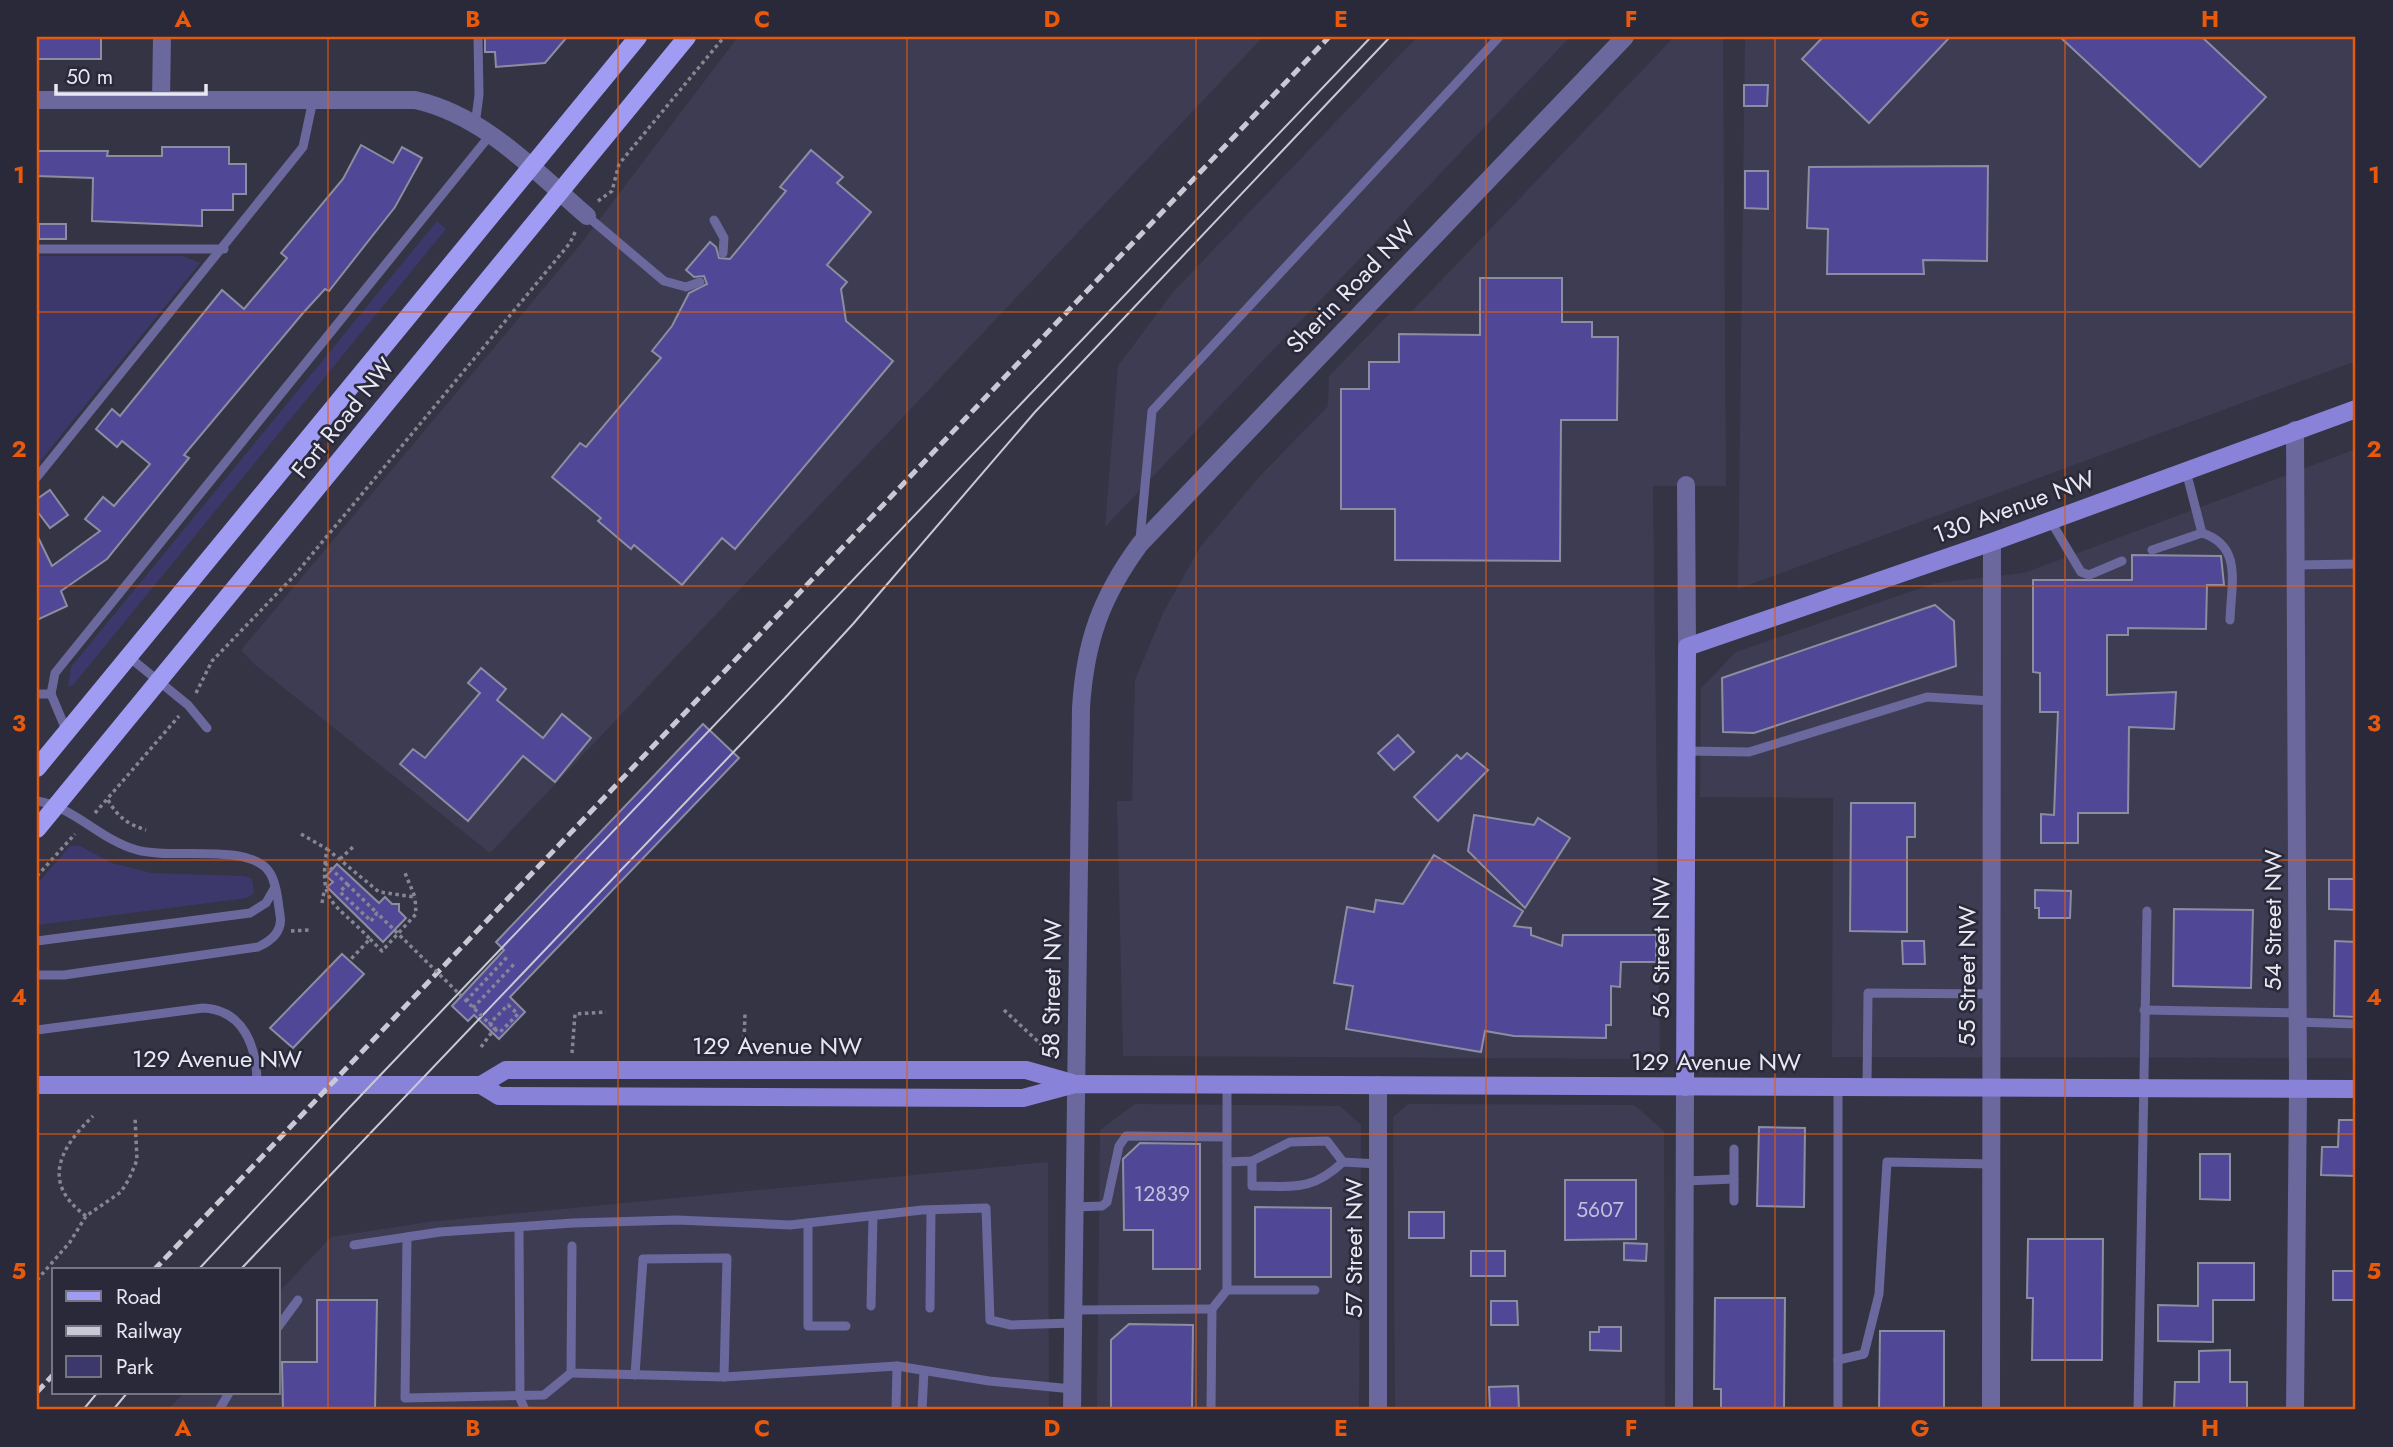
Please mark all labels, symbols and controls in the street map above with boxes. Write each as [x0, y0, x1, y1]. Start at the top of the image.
text: A [174, 2, 192, 36]
text: B [465, 2, 481, 36]
text: C [754, 2, 770, 36]
text: D [1044, 2, 1061, 36]
text: E [1334, 2, 1348, 36]
text: F [1625, 2, 1637, 36]
text: G [1911, 2, 1929, 36]
text: H [2201, 2, 2219, 36]
scale bar [56, 52, 206, 96]
text: 50 m [66, 62, 113, 92]
text: 1 [13, 158, 25, 192]
text: 1 [2368, 158, 2380, 192]
street label: Sherin Road NW [1278, 212, 1424, 361]
street label: Fort Road NW [283, 349, 403, 486]
text: 2 [11, 432, 27, 466]
text: 2 [2366, 432, 2382, 466]
street label: 130 Avenue NW [1928, 461, 2100, 552]
text: 3 [12, 706, 26, 740]
text: 3 [2367, 706, 2381, 740]
street label: 54 Street NW [2255, 849, 2290, 991]
street label: 56 Street NW [1643, 877, 1678, 1019]
street label: 55 Street NW [1949, 905, 1984, 1047]
street label: 58 Street NW [1033, 918, 1070, 1060]
text: 4 [11, 980, 27, 1014]
text: 4 [2366, 980, 2382, 1014]
street label: 129 Avenue NW [692, 1028, 862, 1063]
street label: 129 Avenue NW [132, 1041, 302, 1076]
street label: 129 Avenue NW [1631, 1044, 1801, 1079]
street label: 57 Street NW [1336, 1178, 1371, 1318]
house number: 12839 [1134, 1179, 1190, 1209]
house number: 5607 [1576, 1195, 1624, 1225]
text: 5 [12, 1254, 26, 1288]
text: 5 [2367, 1254, 2381, 1288]
legend [52, 1268, 280, 1394]
text: Road [116, 1282, 161, 1312]
text: Railway [116, 1316, 182, 1346]
text: Park [116, 1352, 154, 1382]
text: A [174, 1411, 192, 1445]
text: B [465, 1411, 481, 1445]
text: C [754, 1411, 770, 1445]
text: D [1044, 1411, 1061, 1445]
text: E [1334, 1411, 1348, 1445]
text: F [1625, 1411, 1637, 1445]
text: G [1911, 1411, 1929, 1445]
text: H [2201, 1411, 2219, 1445]

